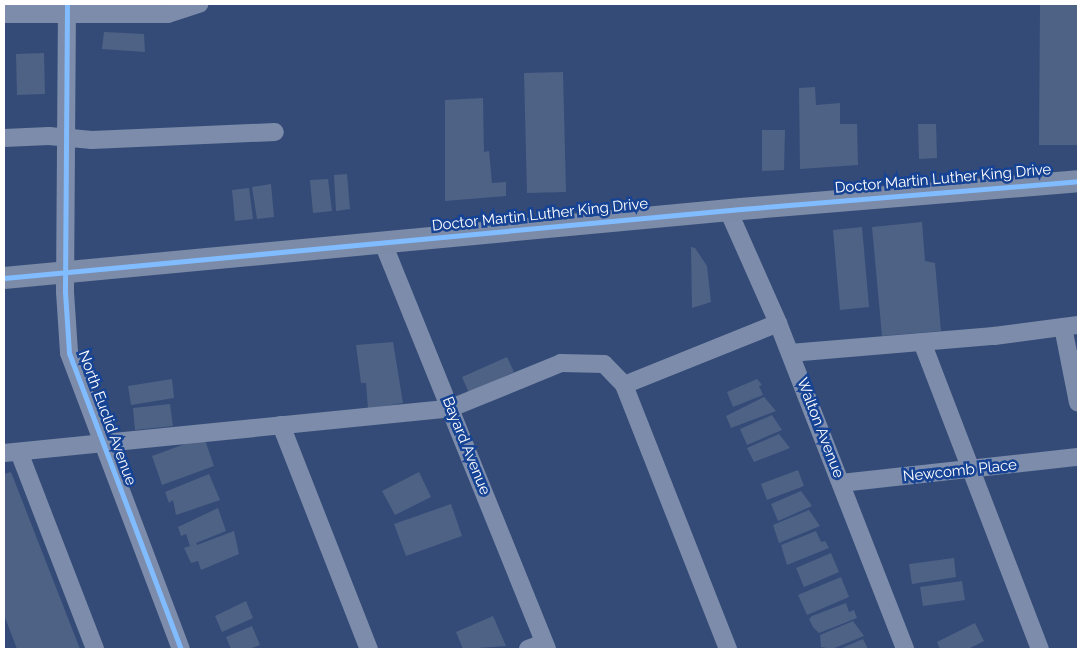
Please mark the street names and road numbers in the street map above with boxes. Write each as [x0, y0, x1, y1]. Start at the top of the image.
street label: Doctor Martin Luther King Drive [834, 161, 1052, 197]
street label: Doctor Martin Luther King Drive [431, 195, 649, 235]
street label: North Euclid Avenue [74, 348, 140, 488]
street label: Walton Avenue [793, 375, 847, 481]
street label: Bayard Avenue [438, 394, 494, 498]
street label: Newcomb Place [902, 456, 1018, 486]

